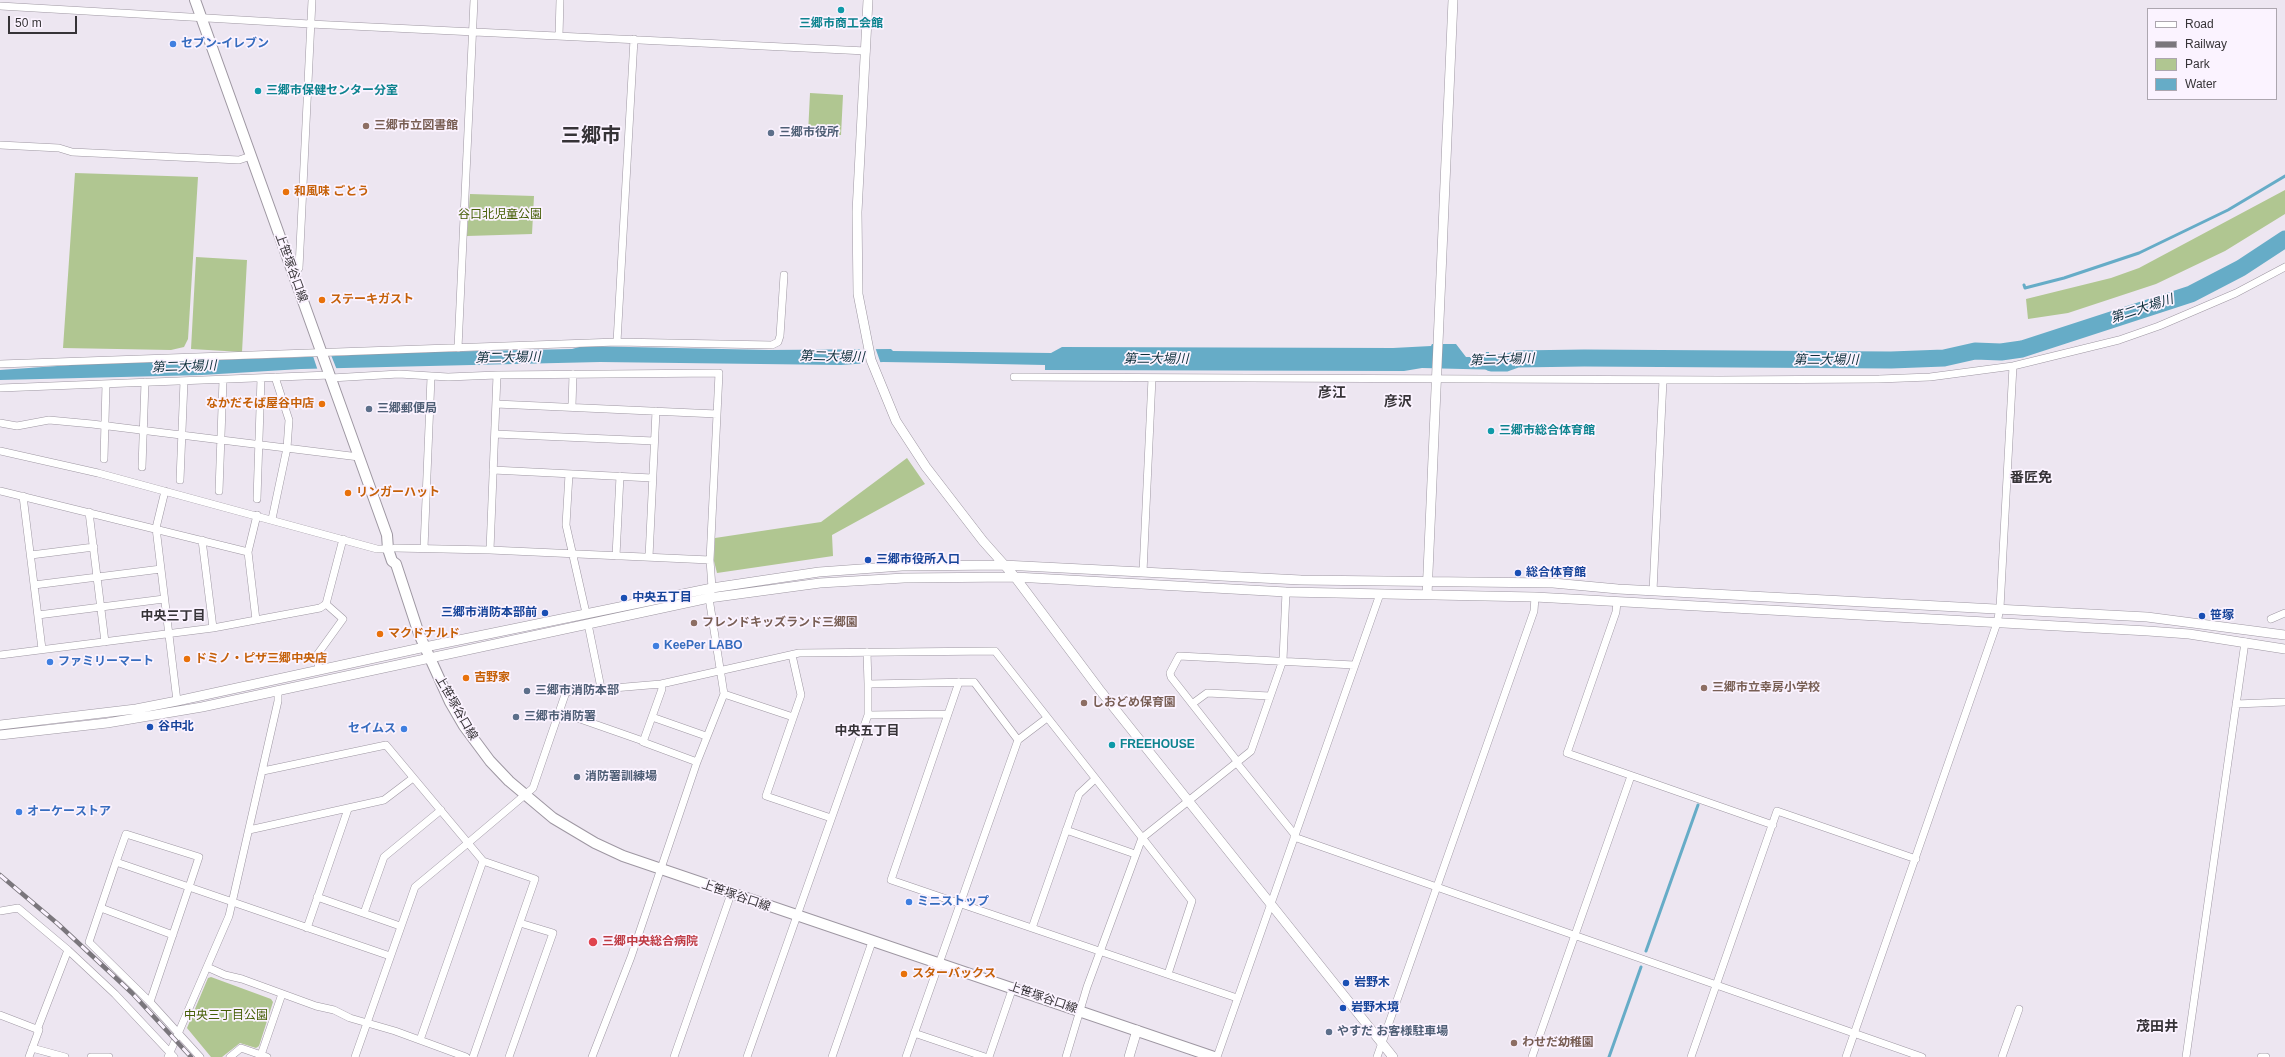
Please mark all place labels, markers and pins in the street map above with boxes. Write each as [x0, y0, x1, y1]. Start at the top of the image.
marker: 三郷市商工会館 [836, 5, 846, 15]
place label: 三郷市商工会館 [799, 17, 883, 31]
place label: セブン-イレブン [181, 37, 269, 51]
marker: セブン-イレブン [168, 39, 178, 49]
place label: 三郷市保健センター分室 [266, 84, 398, 98]
marker: 三郷市保健センター分室 [253, 86, 263, 96]
place label: 三郷市立図書館 [374, 119, 458, 133]
marker: 三郷市立図書館 [361, 121, 371, 131]
place label: 三郷市役所 [779, 126, 839, 140]
marker: 三郷市役所 [766, 128, 776, 138]
place label: 和風味 ごとう [294, 185, 369, 199]
marker: 和風味 ごとう [281, 187, 291, 197]
place label: ステーキガスト [330, 293, 414, 307]
marker: ステーキガスト [317, 295, 327, 305]
place label: なかだそば屋谷中店 [206, 397, 314, 411]
marker: なかだそば屋谷中店 [317, 399, 327, 409]
place label: 三郷郵便局 [377, 402, 437, 416]
marker: 三郷郵便局 [364, 404, 374, 414]
place label: 三郷市総合体育館 [1499, 424, 1595, 438]
marker: 三郷市総合体育館 [1486, 426, 1496, 436]
place label: リンガーハット [356, 486, 440, 500]
marker: リンガーハット [343, 488, 353, 498]
place label: 三郷市役所入口 [876, 553, 960, 567]
marker: 三郷市役所入口 [863, 555, 873, 565]
place label: 総合体育館 [1526, 566, 1586, 580]
marker: 総合体育館 [1513, 568, 1523, 578]
place label: 中央五丁目 [632, 591, 692, 605]
marker: 中央五丁目 [619, 593, 629, 603]
place label: 三郷市消防本部前 [441, 606, 537, 620]
marker: 三郷市消防本部前 [540, 608, 550, 618]
place label: 笹塚 [2210, 609, 2234, 623]
marker: 笹塚 [2197, 611, 2207, 621]
place label: フレンドキッズランド三郷園 [702, 616, 858, 630]
marker: フレンドキッズランド三郷園 [689, 618, 699, 628]
place label: マクドナルド [388, 627, 460, 641]
marker: マクドナルド [375, 629, 385, 639]
place label: KeePer LABO [664, 639, 743, 653]
marker: KeePer LABO [651, 641, 661, 651]
place label: ドミノ・ピザ三郷中央店 [195, 652, 327, 666]
marker: ドミノ・ピザ三郷中央店 [182, 654, 192, 664]
place label: ファミリーマート [58, 655, 154, 669]
marker: ファミリーマート [45, 657, 55, 667]
place label: 吉野家 [474, 671, 510, 685]
marker: 吉野家 [461, 673, 471, 683]
place label: 三郷市立幸房小学校 [1712, 681, 1820, 695]
marker: 三郷市立幸房小学校 [1699, 683, 1709, 693]
place label: 三郷市消防本部 [535, 684, 619, 698]
marker: 三郷市消防本部 [522, 686, 532, 696]
place label: しおどめ保育園 [1092, 696, 1176, 710]
marker: しおどめ保育園 [1079, 698, 1089, 708]
place label: 三郷市消防署 [524, 710, 596, 724]
marker: 三郷市消防署 [511, 712, 521, 722]
place label: 谷中北 [158, 720, 194, 734]
marker: 谷中北 [145, 722, 155, 732]
place label: セイムス [348, 722, 396, 736]
marker: セイムス [399, 724, 409, 734]
place label: FREEHOUSE [1120, 738, 1195, 752]
marker: FREEHOUSE [1107, 740, 1117, 750]
place label: 消防署訓練場 [585, 770, 657, 784]
marker: 消防署訓練場 [572, 772, 582, 782]
place label: オーケーストア [27, 805, 111, 819]
marker: オーケーストア [14, 807, 24, 817]
place label: ミニストップ [917, 895, 989, 909]
marker: ミニストップ [904, 897, 914, 907]
place label: 三郷中央総合病院 [602, 935, 698, 949]
marker: 三郷中央総合病院 [587, 936, 599, 948]
place label: スターバックス [912, 967, 996, 981]
marker: スターバックス [899, 969, 909, 979]
place label: 岩野木 [1354, 976, 1390, 990]
marker: 岩野木 [1341, 978, 1351, 988]
place label: 岩野木境 [1351, 1001, 1399, 1015]
marker: 岩野木境 [1338, 1003, 1348, 1013]
place label: やすだ お客様駐車場 [1337, 1025, 1448, 1039]
marker: やすだ お客様駐車場 [1324, 1027, 1334, 1037]
place label: わせだ幼稚園 [1522, 1036, 1594, 1050]
marker: わせだ幼稚園 [1509, 1038, 1519, 1048]

